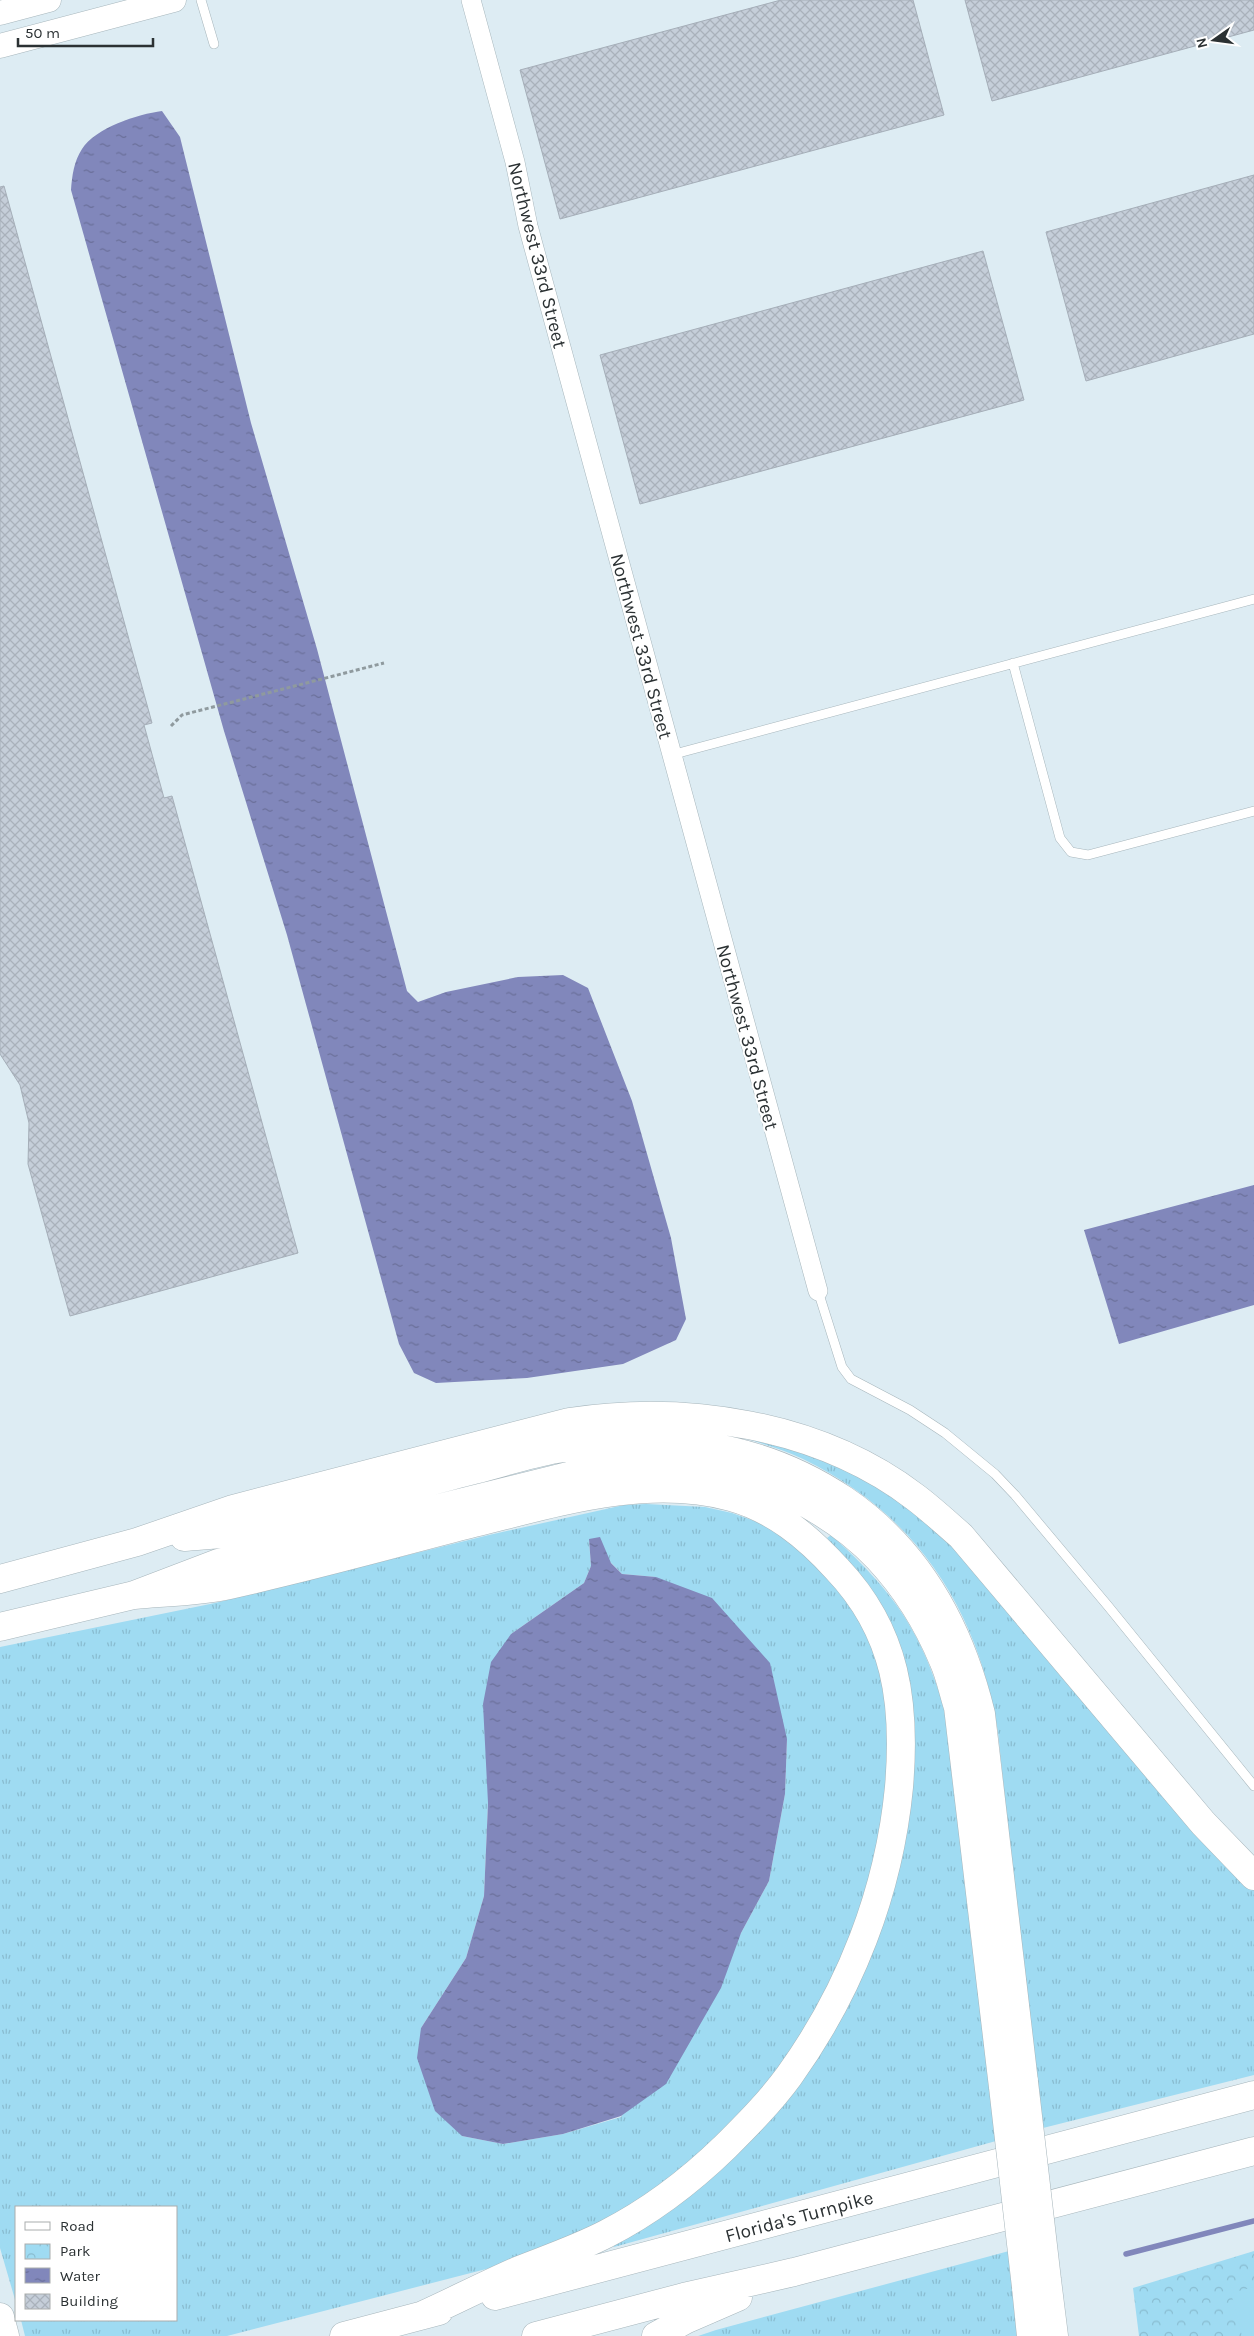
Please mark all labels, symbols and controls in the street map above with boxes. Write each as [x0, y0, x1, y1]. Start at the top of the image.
scale bar [18, 15, 152, 47]
north arrow [1189, 15, 1239, 65]
text: 50 m [25, 24, 60, 42]
text: N [1192, 36, 1211, 50]
street label: Northwest 33rd Street [503, 160, 571, 351]
street label: Northwest 33rd Street [606, 551, 676, 741]
street label: Northwest 33rd Street [712, 942, 782, 1132]
street label: Florida's Turnpike [723, 2187, 876, 2247]
legend [15, 2206, 178, 2321]
text: Road [60, 2217, 95, 2235]
text: Park [60, 2242, 90, 2260]
text: Water [60, 2267, 101, 2285]
text: Building [60, 2292, 118, 2310]

